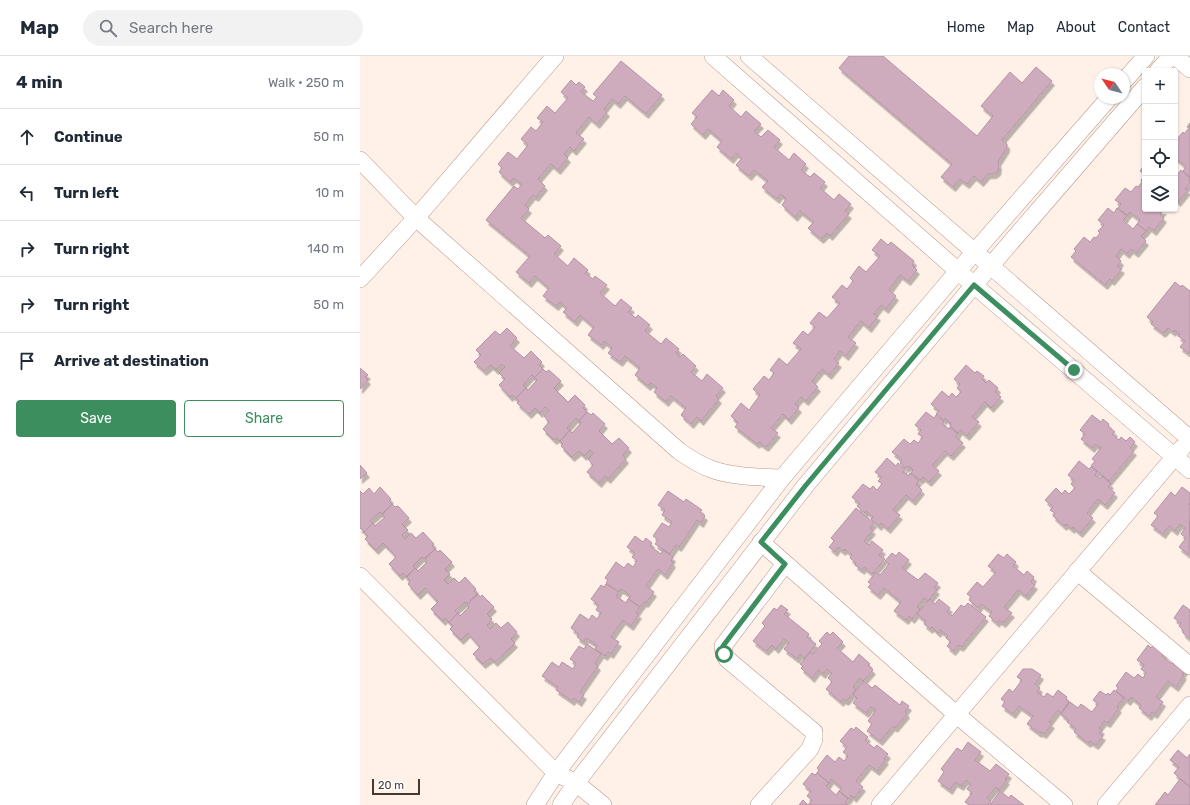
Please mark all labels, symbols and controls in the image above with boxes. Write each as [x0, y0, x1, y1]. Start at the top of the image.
search box [83, 10, 363, 46]
text: Map [20, 16, 59, 39]
icon: search [97, 17, 119, 39]
text: Search here [129, 19, 213, 37]
text: Home [947, 19, 985, 36]
text: Map [1007, 19, 1034, 36]
text: About [1056, 19, 1096, 36]
text: Contact [1118, 19, 1170, 36]
north arrow [1094, 68, 1130, 104]
map controls [1142, 68, 1178, 212]
button: + [1142, 68, 1178, 104]
text: 4 min [16, 72, 63, 92]
text: Walk · 250 m [268, 75, 344, 90]
button: − [1142, 104, 1178, 140]
icon: ahead [16, 126, 38, 148]
text: Continue [54, 128, 123, 146]
text: 50 m [313, 129, 344, 144]
button: locate [1142, 140, 1178, 176]
button: layers [1142, 176, 1178, 212]
icon: left [16, 182, 38, 204]
text: Turn left [54, 184, 119, 202]
text: 10 m [315, 185, 344, 200]
icon: right [16, 238, 38, 260]
text: Turn right [54, 240, 129, 258]
text: 140 m [307, 241, 344, 256]
icon: right [16, 294, 38, 316]
text: Turn right [54, 296, 129, 314]
text: 50 m [313, 297, 344, 312]
icon: arrive [16, 350, 38, 372]
text: Arrive at destination [54, 352, 209, 370]
route end [1065, 361, 1083, 379]
button: Save [16, 400, 176, 437]
button: Share [184, 400, 344, 437]
route start [715, 645, 733, 663]
scale bar [372, 777, 420, 796]
text: 20 m [378, 779, 404, 792]

